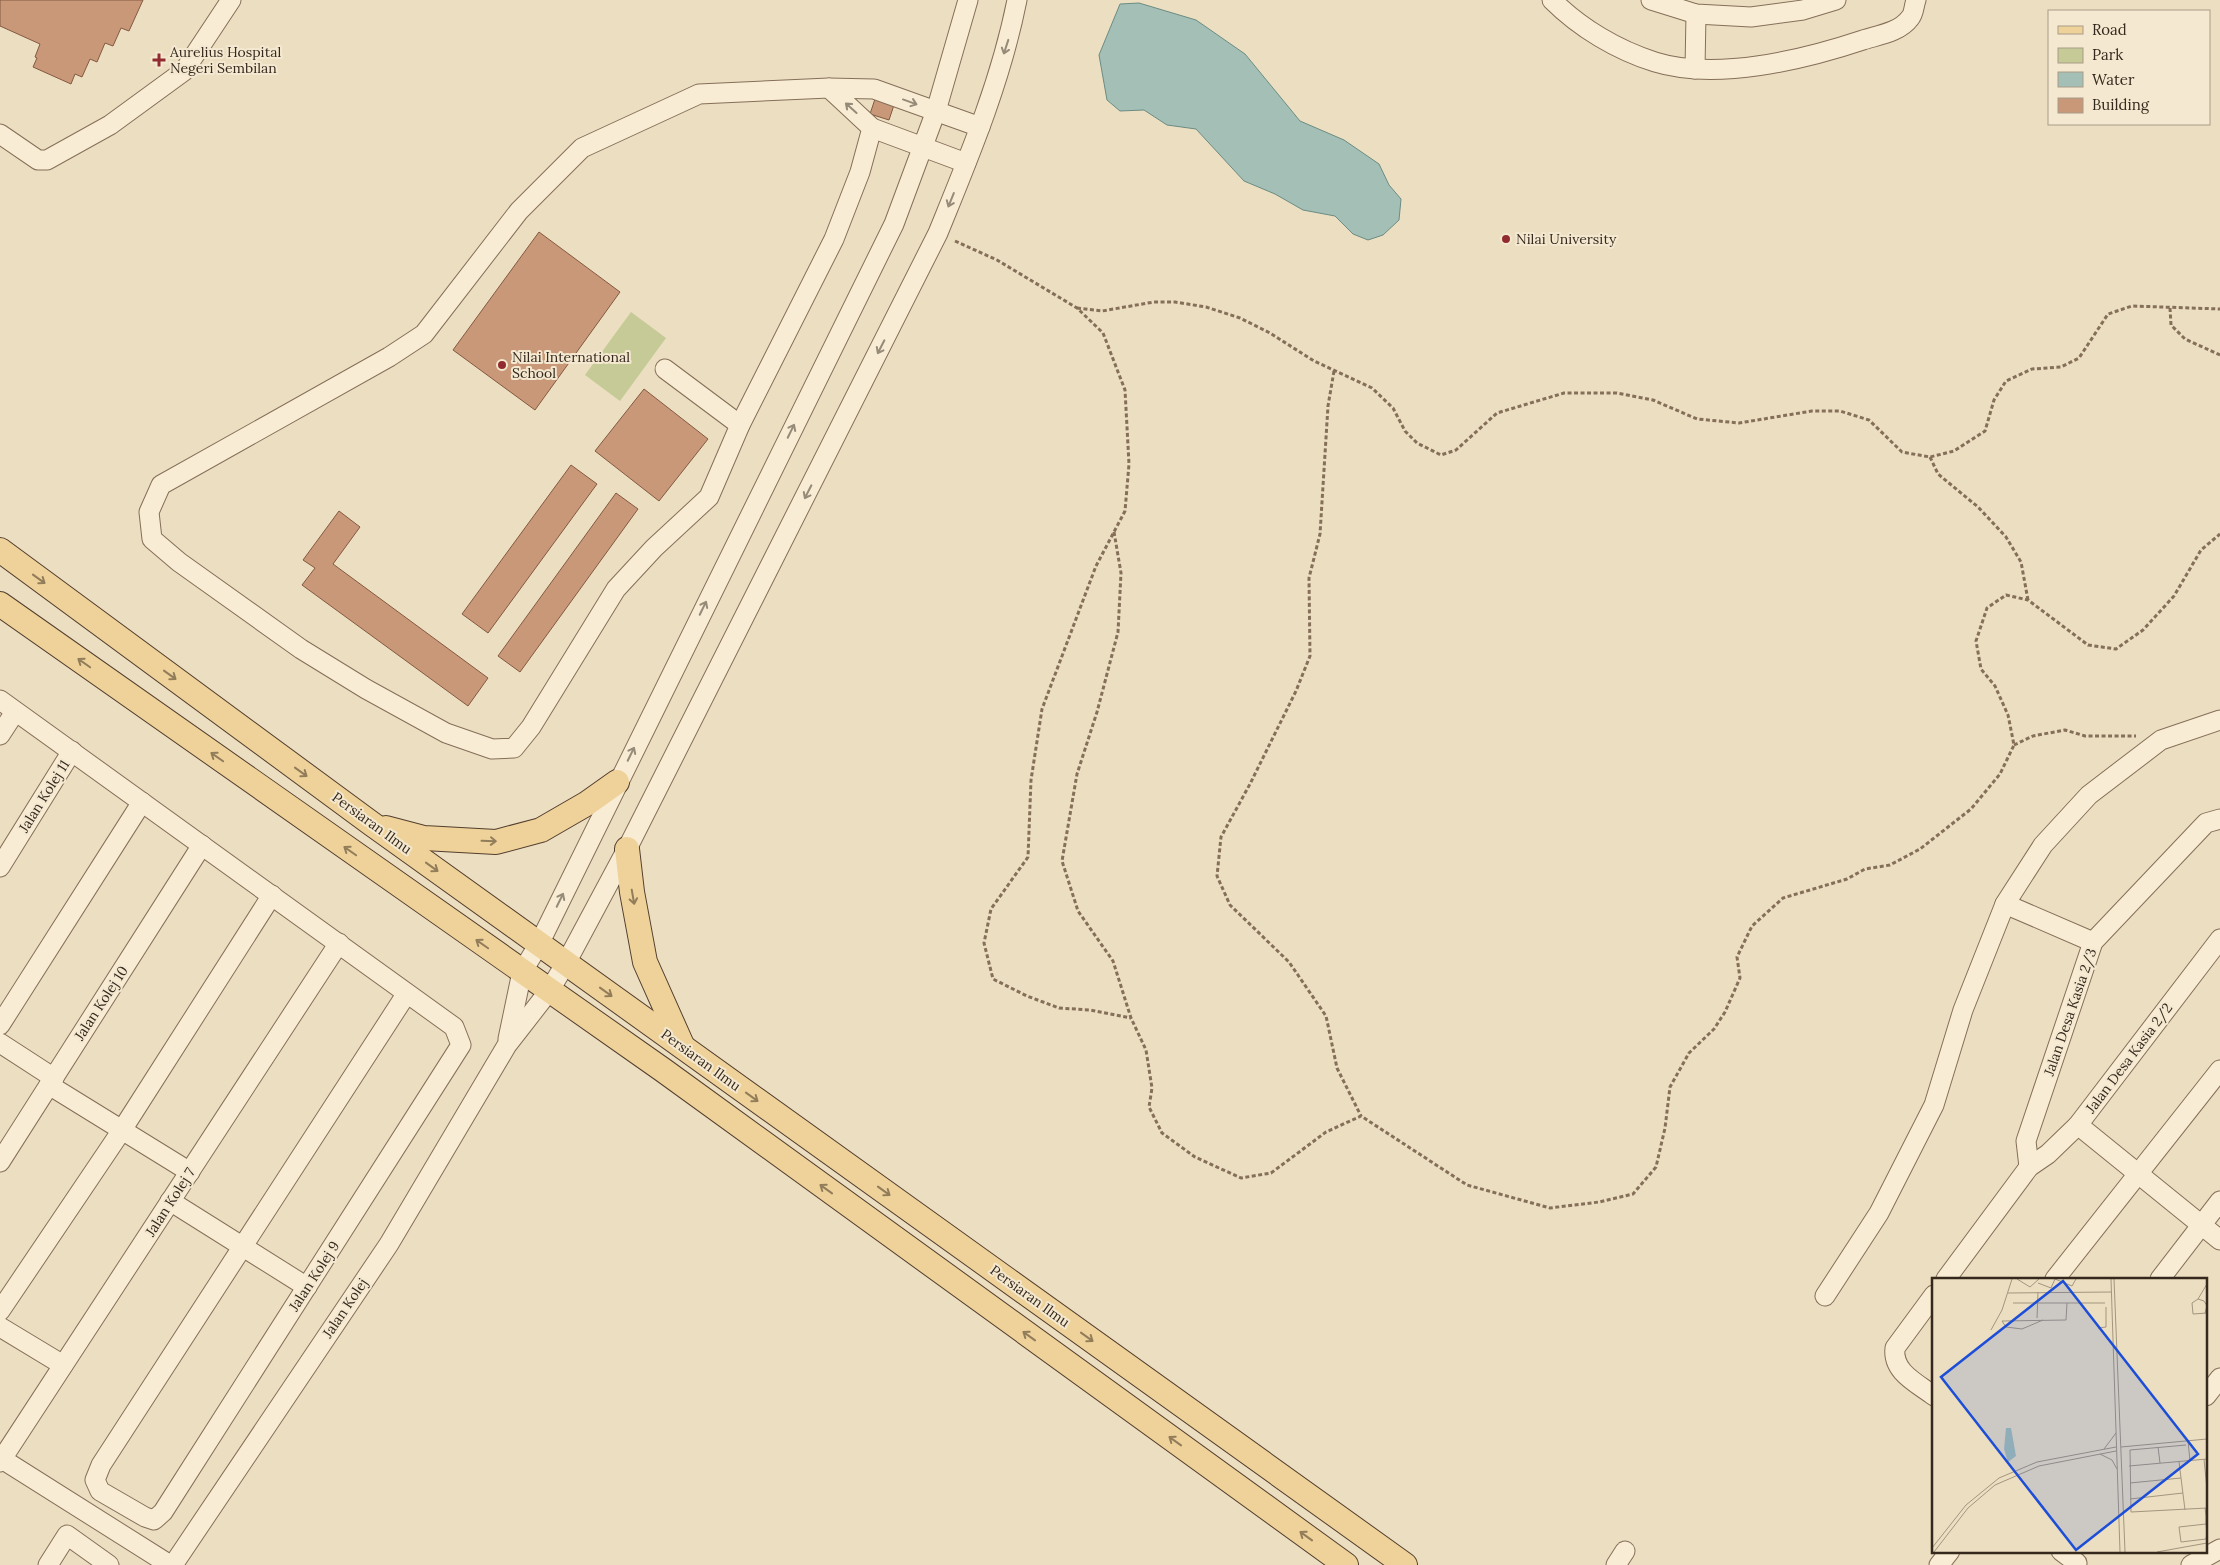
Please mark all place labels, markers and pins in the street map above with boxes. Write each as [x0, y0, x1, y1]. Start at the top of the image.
place label: Aurelius Hospital Negeri Sembilan [169, 43, 281, 77]
marker: Aurelius Hospital Negeri Sembilan [152, 53, 166, 67]
place label: Nilai University [1516, 230, 1617, 248]
marker: Nilai University [1500, 233, 1512, 245]
place label: Nilai International School [512, 348, 630, 382]
marker: Nilai International School [496, 359, 508, 371]

